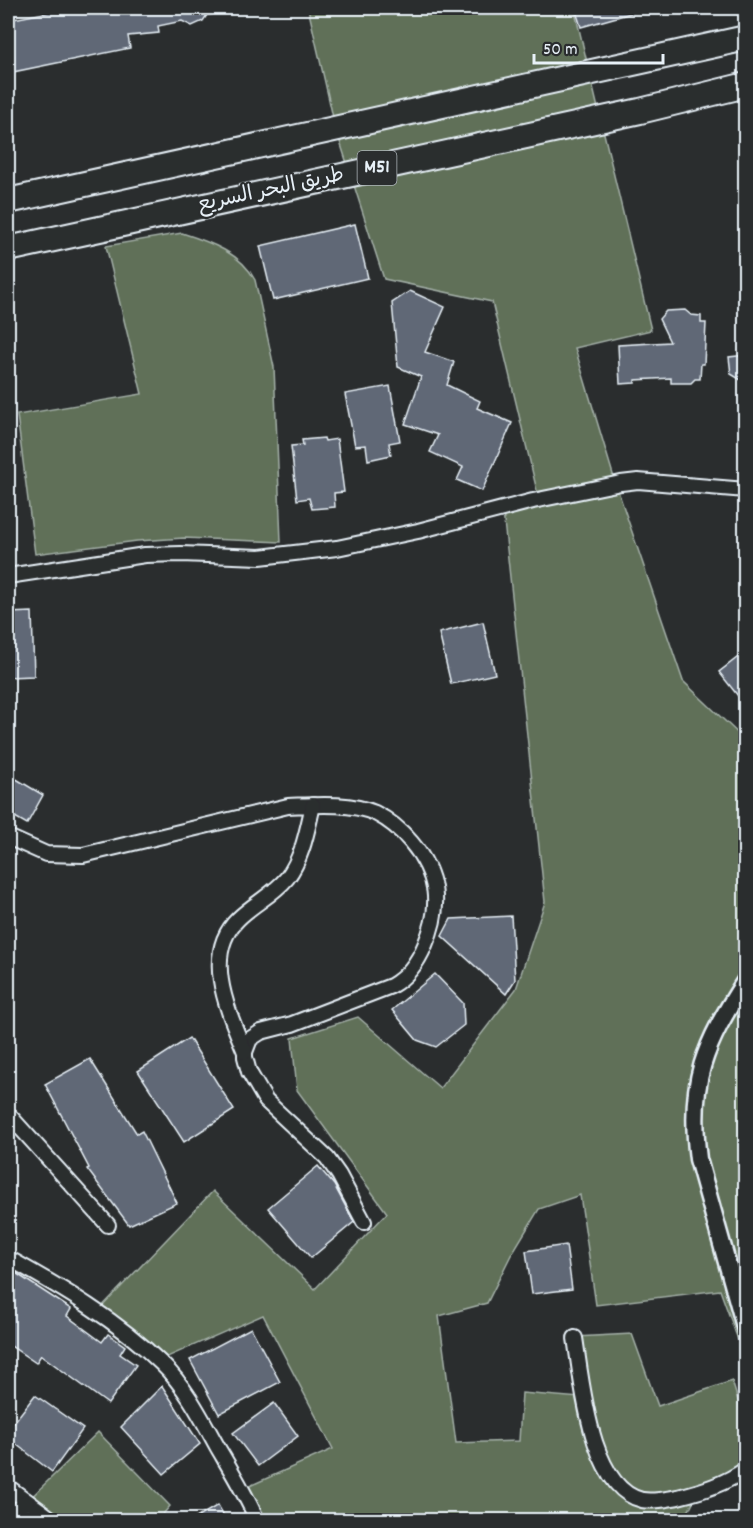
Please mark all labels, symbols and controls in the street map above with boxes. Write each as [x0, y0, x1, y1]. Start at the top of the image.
scale bar [534, 27, 663, 65]
text: 50 m [543, 38, 578, 63]
road number: M51 [358, 151, 397, 185]
street label: طريق البحر السريع [195, 161, 347, 221]

